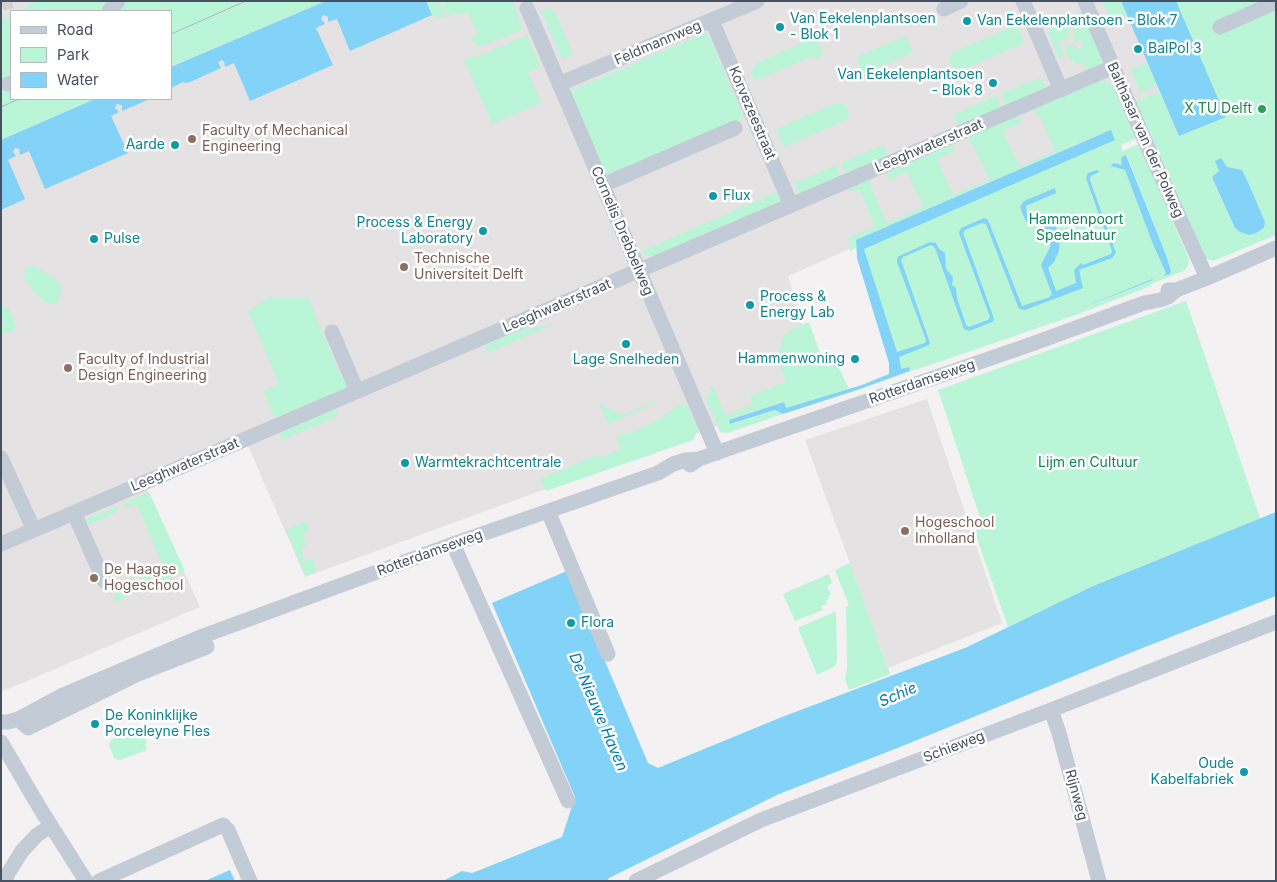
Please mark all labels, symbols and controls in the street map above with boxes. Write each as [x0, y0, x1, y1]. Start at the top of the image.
legend [10, 10, 172, 100]
place label: Van Eekelenplantsoen - Blok 1 [790, 11, 936, 44]
place label: Van Eekelenplantsoen - Blok 7 [977, 13, 1178, 29]
marker: Van Eekelenplantsoen - Blok 7 [961, 15, 973, 27]
street label: Feldmannweg [612, 17, 704, 69]
text: Road [57, 20, 93, 39]
marker: Van Eekelenplantsoen - Blok 1 [774, 21, 786, 33]
place label: BalPol 3 [1148, 41, 1202, 57]
marker: BalPol 3 [1132, 43, 1144, 55]
text: Park [57, 45, 89, 64]
street label: Balthasar van der Polweg [1103, 60, 1187, 220]
street label: Korvezeestraat [725, 64, 779, 162]
place label: Van Eekelenplantsoen - Blok 8 [837, 67, 983, 100]
text: Water [57, 70, 99, 89]
marker: Van Eekelenplantsoen - Blok 8 [987, 77, 999, 89]
place label: X TU Delft [1184, 101, 1252, 117]
marker: X TU Delft [1256, 103, 1268, 115]
street label: Leeghwaterstraat [872, 116, 986, 176]
place label: Faculty of Mechanical Engineering [202, 123, 348, 156]
marker: Faculty of Mechanical Engineering [186, 133, 198, 145]
place label: Aarde [126, 137, 165, 153]
marker: Aarde [169, 139, 181, 151]
street label: Cornelis Drebbelweg [587, 164, 657, 298]
place label: Flux [723, 188, 751, 204]
marker: Flux [707, 190, 719, 202]
park label: Hammenpoort Speelnatuur [1029, 212, 1123, 244]
place label: Process & Energy Laboratory [356, 215, 473, 248]
marker: Process & Energy Laboratory [477, 225, 489, 237]
place label: Pulse [104, 231, 140, 247]
marker: Pulse [88, 233, 100, 245]
place label: Technische Universiteit Delft [414, 251, 523, 284]
marker: Technische Universiteit Delft [398, 261, 410, 273]
street label: Leeghwaterstraat [500, 276, 614, 336]
place label: Process & Energy Lab [760, 289, 835, 322]
marker: Process & Energy Lab [744, 299, 756, 311]
marker: Lage Snelheden [620, 338, 632, 350]
place label: Hammenwoning [738, 351, 845, 367]
place label: Faculty of Industrial Design Engineering [78, 352, 209, 384]
place label: Lage Snelheden [573, 352, 679, 368]
marker: Hammenwoning [849, 353, 861, 365]
street label: Rotterdamseweg [867, 356, 977, 408]
marker: Faculty of Industrial Design Engineering [62, 362, 74, 374]
street label: Leeghwaterstraat [128, 435, 242, 495]
place label: Warmtekrachtcentrale [415, 455, 562, 471]
park label: Lijm en Cultuur [1038, 455, 1138, 471]
marker: Warmtekrachtcentrale [399, 457, 411, 469]
place label: Hogeschool Inholland [915, 515, 994, 548]
marker: Hogeschool Inholland [899, 525, 911, 537]
street label: Rotterdamseweg [375, 526, 485, 580]
place label: De Haagse Hogeschool [104, 562, 183, 594]
marker: De Haagse Hogeschool [88, 572, 100, 584]
place label: Flora [581, 615, 614, 631]
marker: Flora [565, 617, 577, 629]
water label: De Nieuwe Haven [565, 650, 631, 774]
water label: Schie [876, 679, 920, 711]
place label: De Koninklijke Porceleyne Fles [105, 708, 210, 740]
marker: De Koninklijke Porceleyne Fles [89, 718, 101, 730]
street label: Schieweg [921, 728, 987, 766]
place label: Oude Kabelfabriek [1150, 756, 1234, 789]
marker: Oude Kabelfabriek [1238, 766, 1250, 778]
street label: Rijnweg [1061, 768, 1091, 822]

